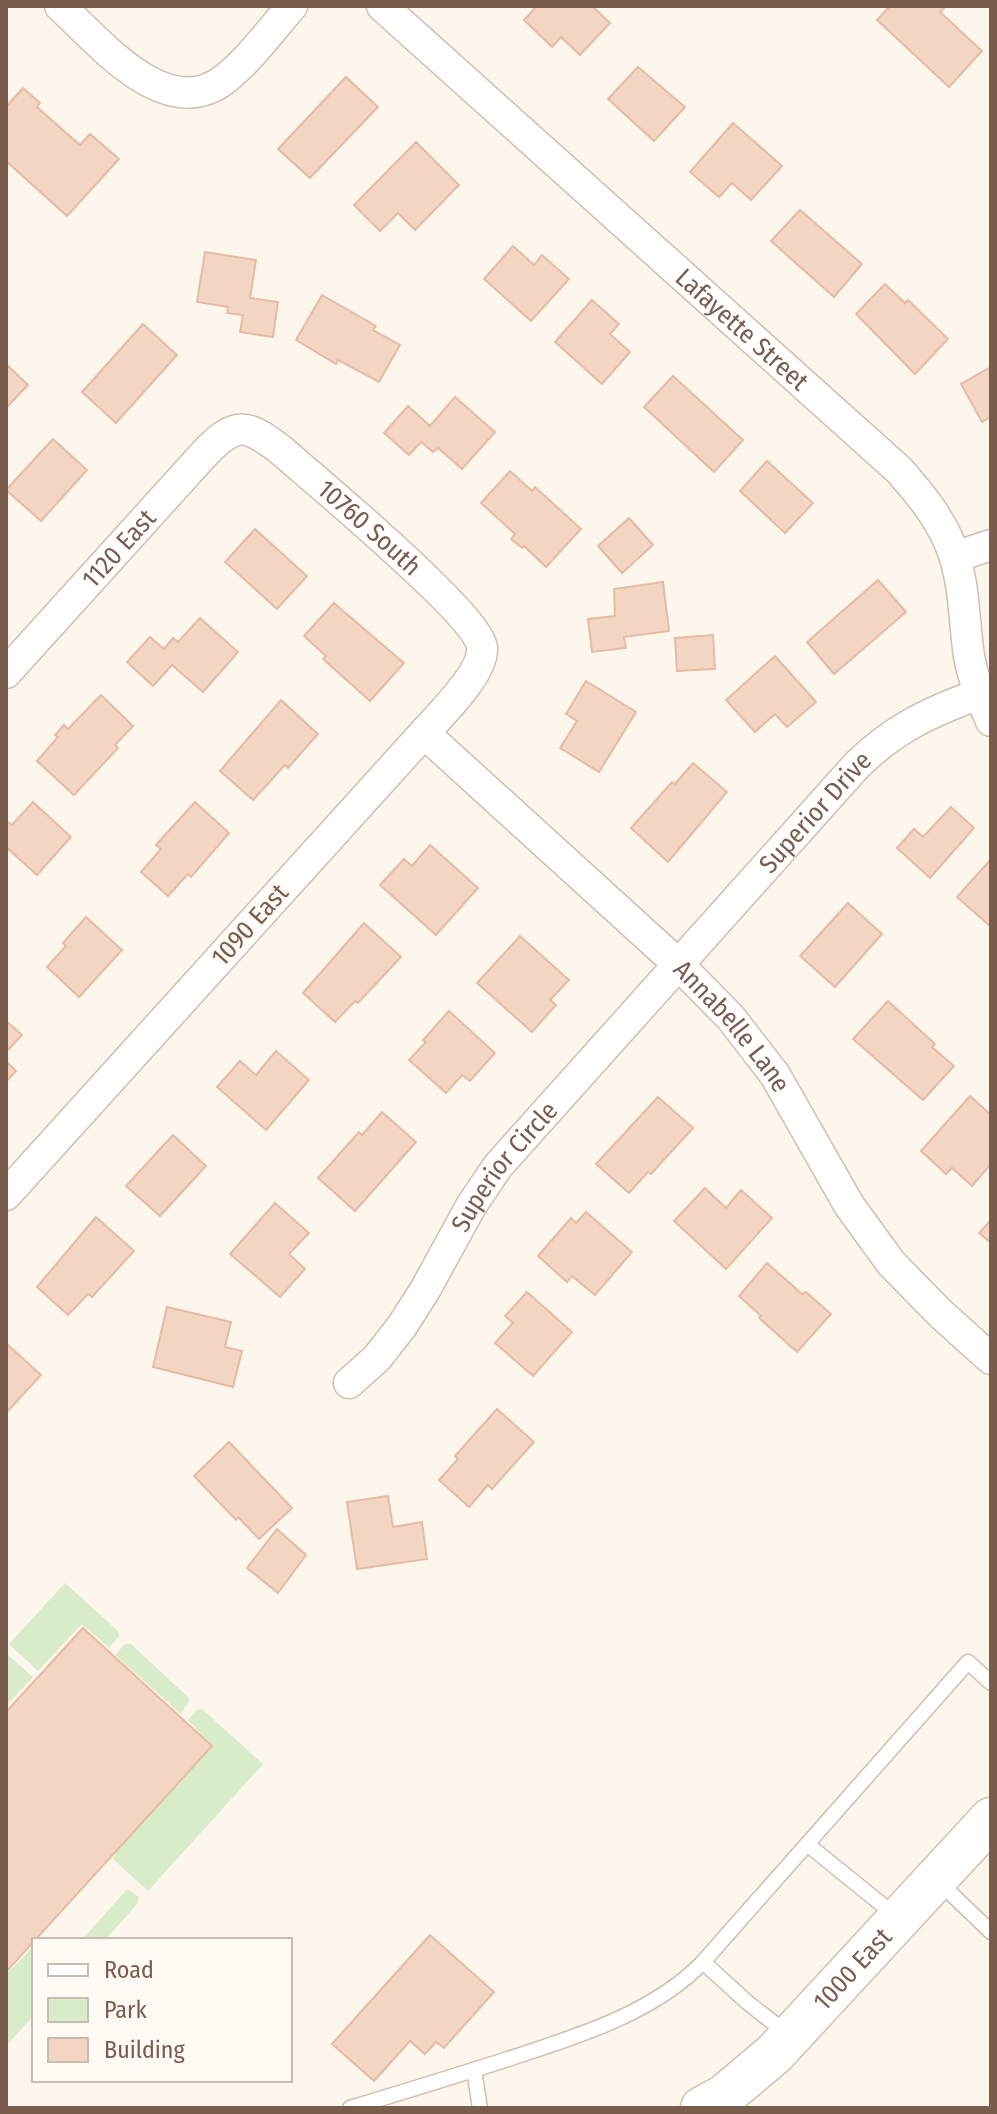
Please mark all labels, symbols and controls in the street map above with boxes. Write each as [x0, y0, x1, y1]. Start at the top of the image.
street label: Lafayette Street [669, 262, 815, 397]
street label: 10760 South [311, 473, 428, 582]
street label: 1120 East [75, 502, 162, 594]
street label: Superior Drive [752, 744, 877, 879]
street label: 1090 East [205, 877, 295, 972]
street label: Annabelle Lane [667, 954, 797, 1097]
street label: Superior Circle [444, 1095, 564, 1237]
street label: 1000 East [807, 1921, 898, 2017]
legend [32, 1938, 292, 2082]
text: Road [104, 1956, 154, 1984]
text: Park [104, 1996, 147, 2024]
text: Building [104, 2036, 186, 2064]

